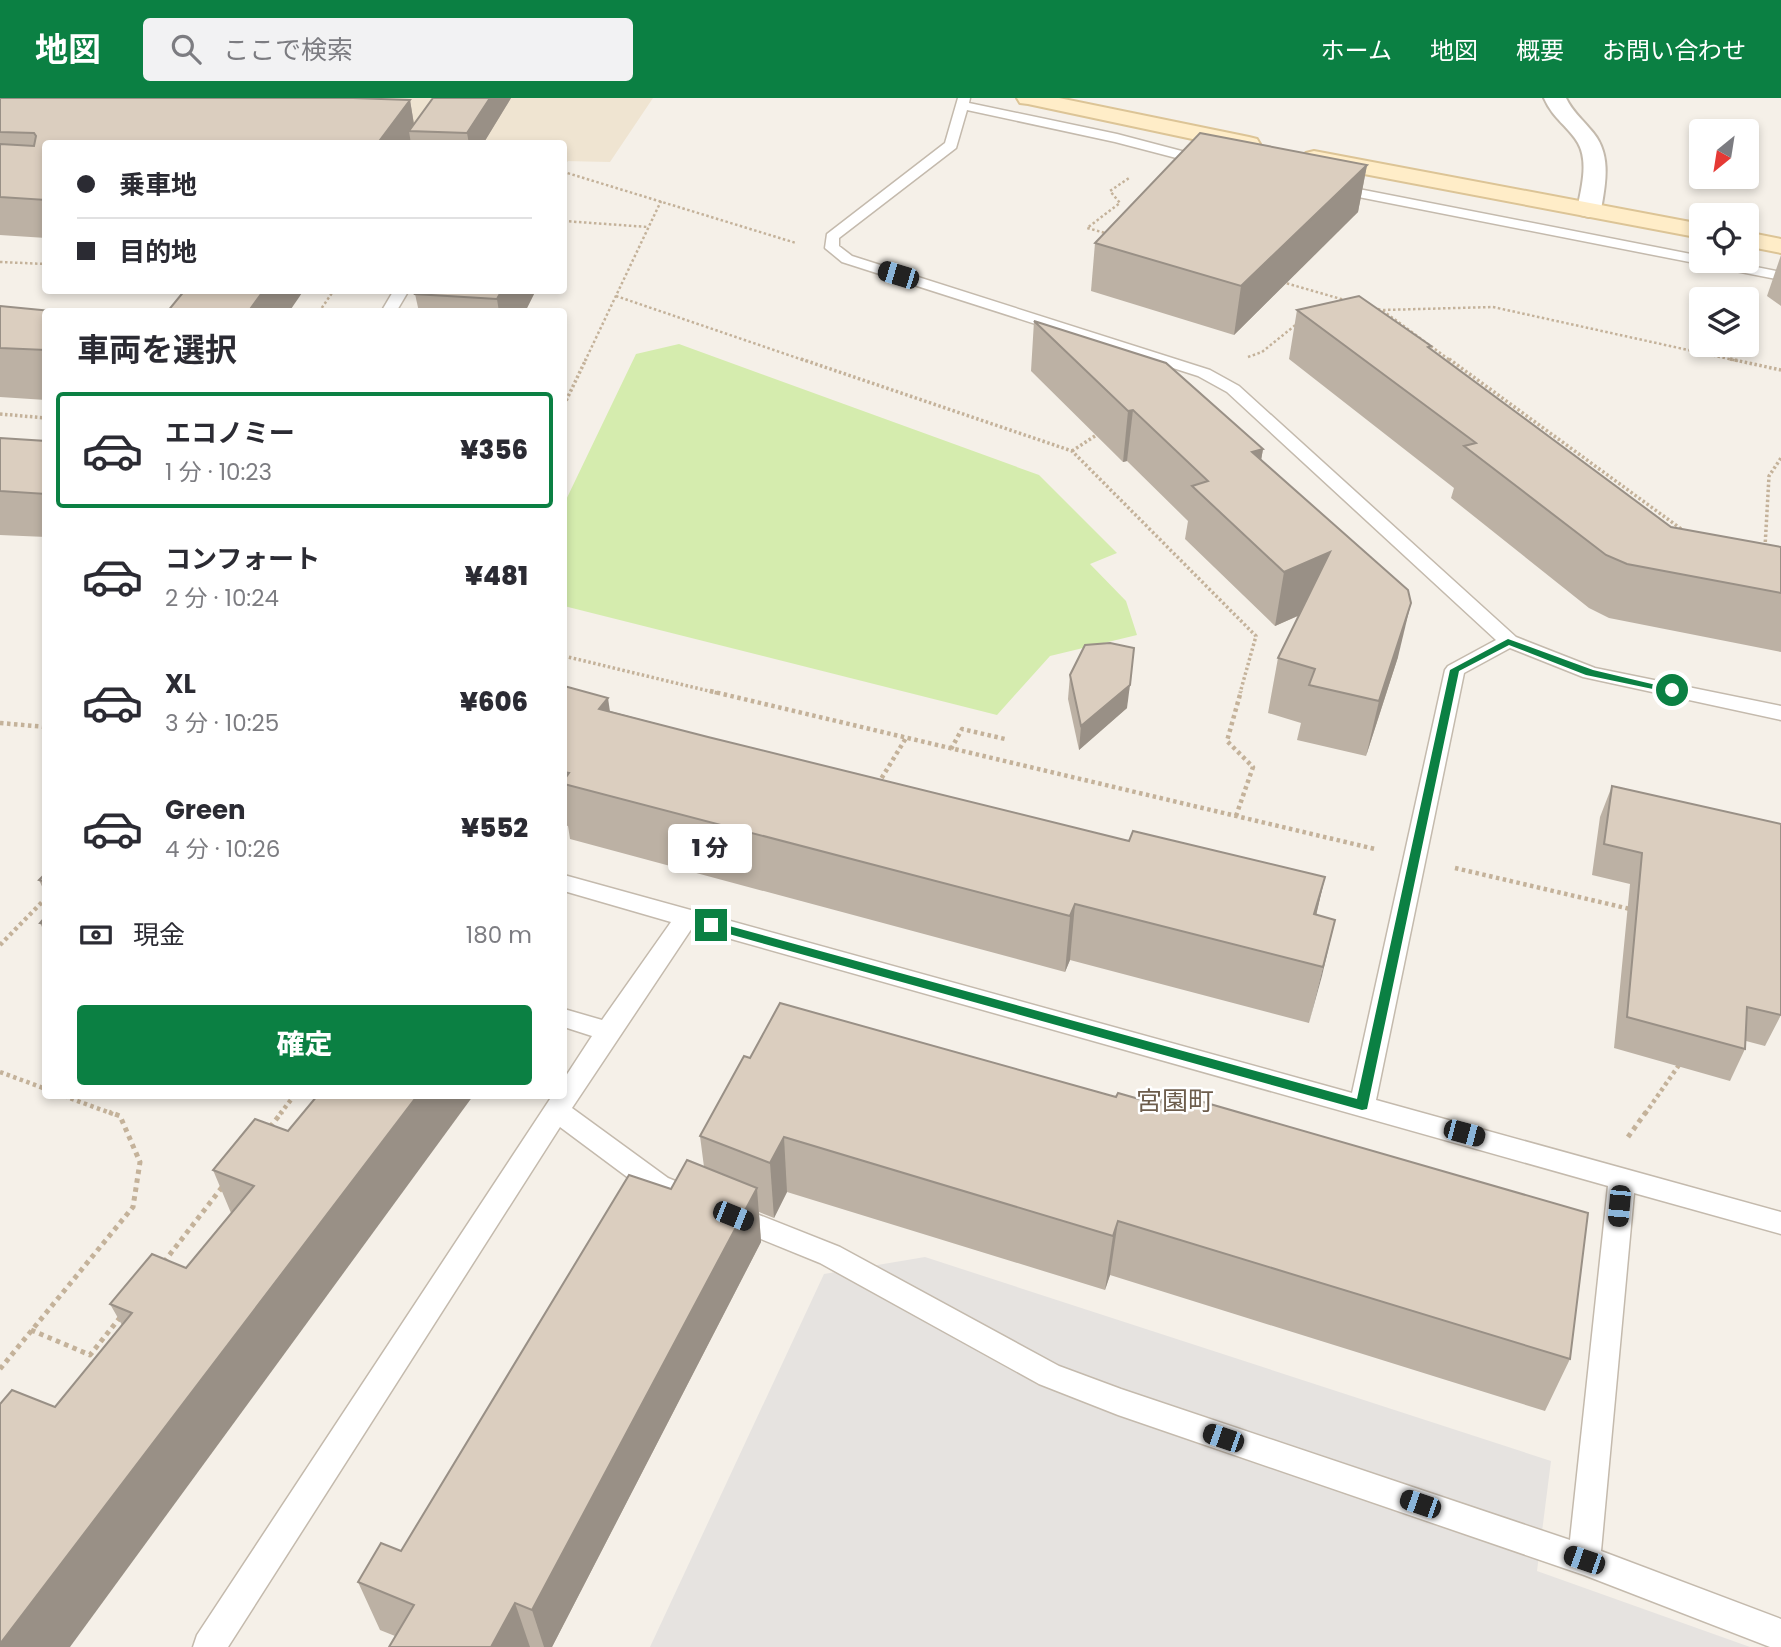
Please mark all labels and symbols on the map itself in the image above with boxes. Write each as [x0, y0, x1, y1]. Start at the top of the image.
north arrow [1689, 119, 1759, 189]
car [875, 259, 922, 291]
route start [1656, 674, 1688, 706]
callout: 1 分 [669, 824, 753, 872]
route end [695, 909, 727, 941]
district label: 宮園町 [1136, 1083, 1214, 1119]
car [1441, 1117, 1488, 1149]
car [1607, 1184, 1632, 1228]
car [710, 1198, 757, 1234]
car [1200, 1421, 1247, 1455]
car [1397, 1487, 1444, 1521]
car [1561, 1543, 1608, 1577]

